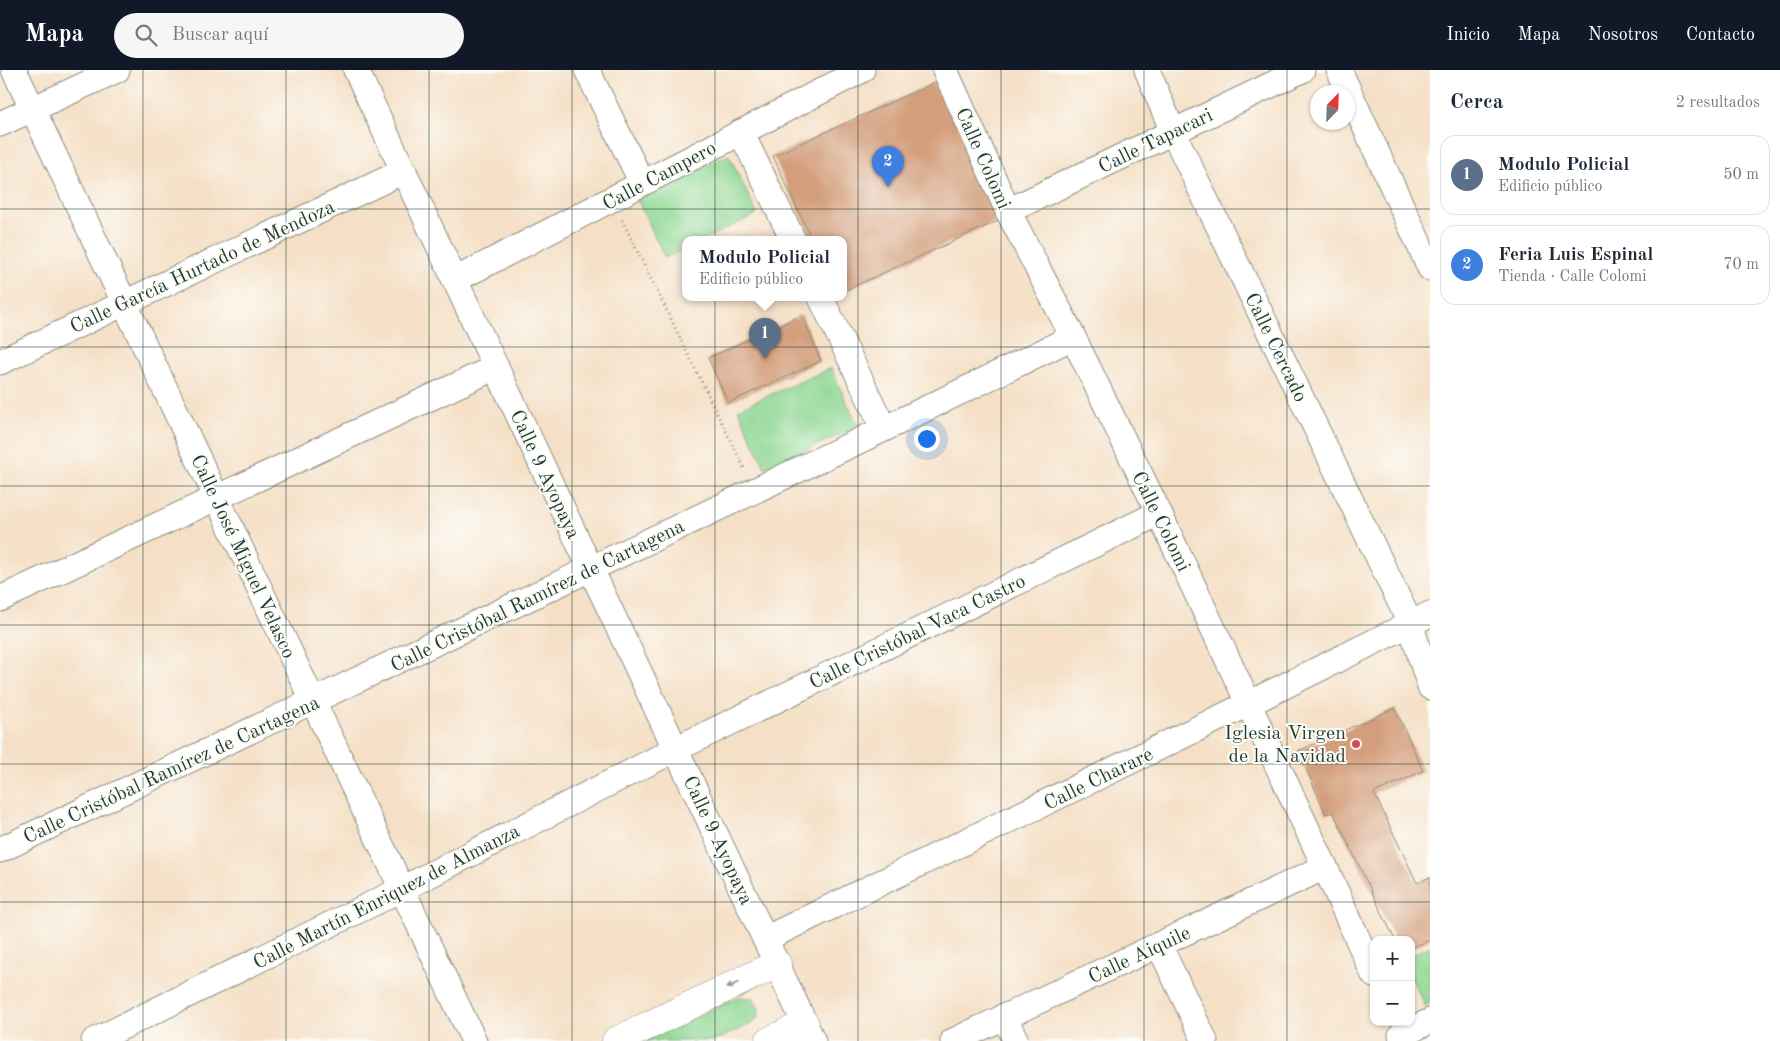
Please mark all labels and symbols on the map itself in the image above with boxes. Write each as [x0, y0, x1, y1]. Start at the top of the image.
north arrow [1310, 85, 1355, 130]
street label: Calle Colomi [951, 105, 1013, 213]
street label: Calle Tapacari [1096, 106, 1216, 178]
street label: Calle Campero [600, 138, 720, 215]
pin: 2 [872, 146, 904, 187]
street label: Calle García Hurtado de Mendoza [67, 198, 338, 338]
street label: Calle Cercado [1240, 290, 1310, 406]
pin: 1 [749, 318, 781, 359]
street label: Calle 9 Ayopaya [506, 407, 583, 543]
your location [914, 426, 940, 452]
street label: Calle José Miguel Velasco [186, 452, 298, 662]
street label: Calle Colomi [1127, 469, 1193, 575]
street label: Calle Cristóbal Ramírez de Cartagena [388, 517, 688, 677]
street label: Calle Cristóbal Vaca Castro [807, 572, 1029, 694]
street label: Calle Cristóbal Ramírez de Cartagena [21, 693, 323, 848]
place label: Iglesia Virgen de la Navidad [1224, 724, 1346, 767]
marker: Iglesia Virgen de la Navidad [1350, 738, 1362, 750]
street label: Calle Charare [1041, 745, 1157, 815]
street label: Calle 9 Ayopaya [679, 773, 756, 909]
street label: Calle Martín Enriquez de Almanza [250, 822, 524, 974]
street label: Calle Aiquile [1086, 923, 1194, 988]
one-way arrow [726, 982, 740, 990]

